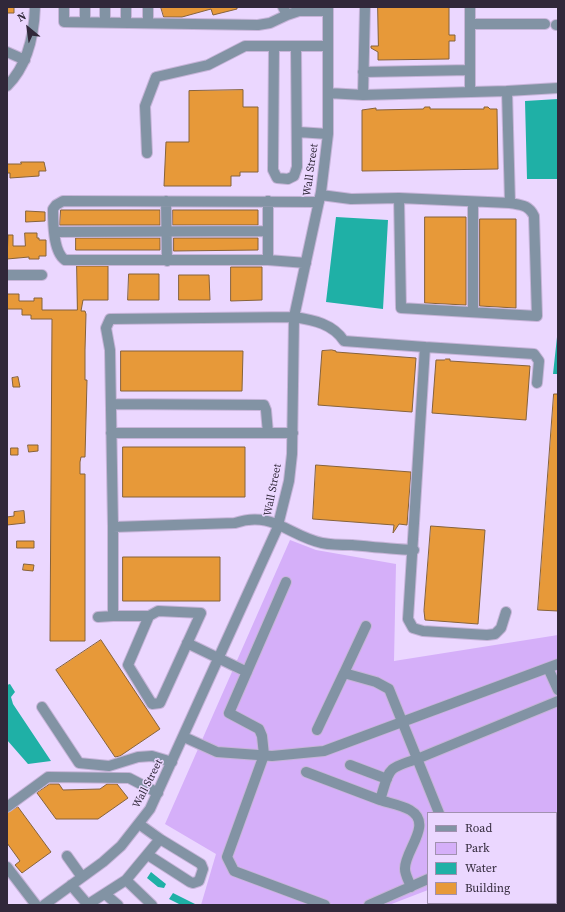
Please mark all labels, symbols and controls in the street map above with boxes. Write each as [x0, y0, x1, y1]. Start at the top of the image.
north arrow [8, 8, 48, 48]
text: N [15, 9, 29, 26]
street label: Wall Street [301, 143, 321, 197]
street label: Wall Street [261, 463, 285, 517]
street label: Wall Street [130, 757, 166, 811]
legend [427, 812, 557, 904]
text: Road [465, 820, 492, 836]
text: Park [465, 840, 490, 856]
text: Water [465, 860, 497, 876]
text: Building [465, 880, 510, 896]

